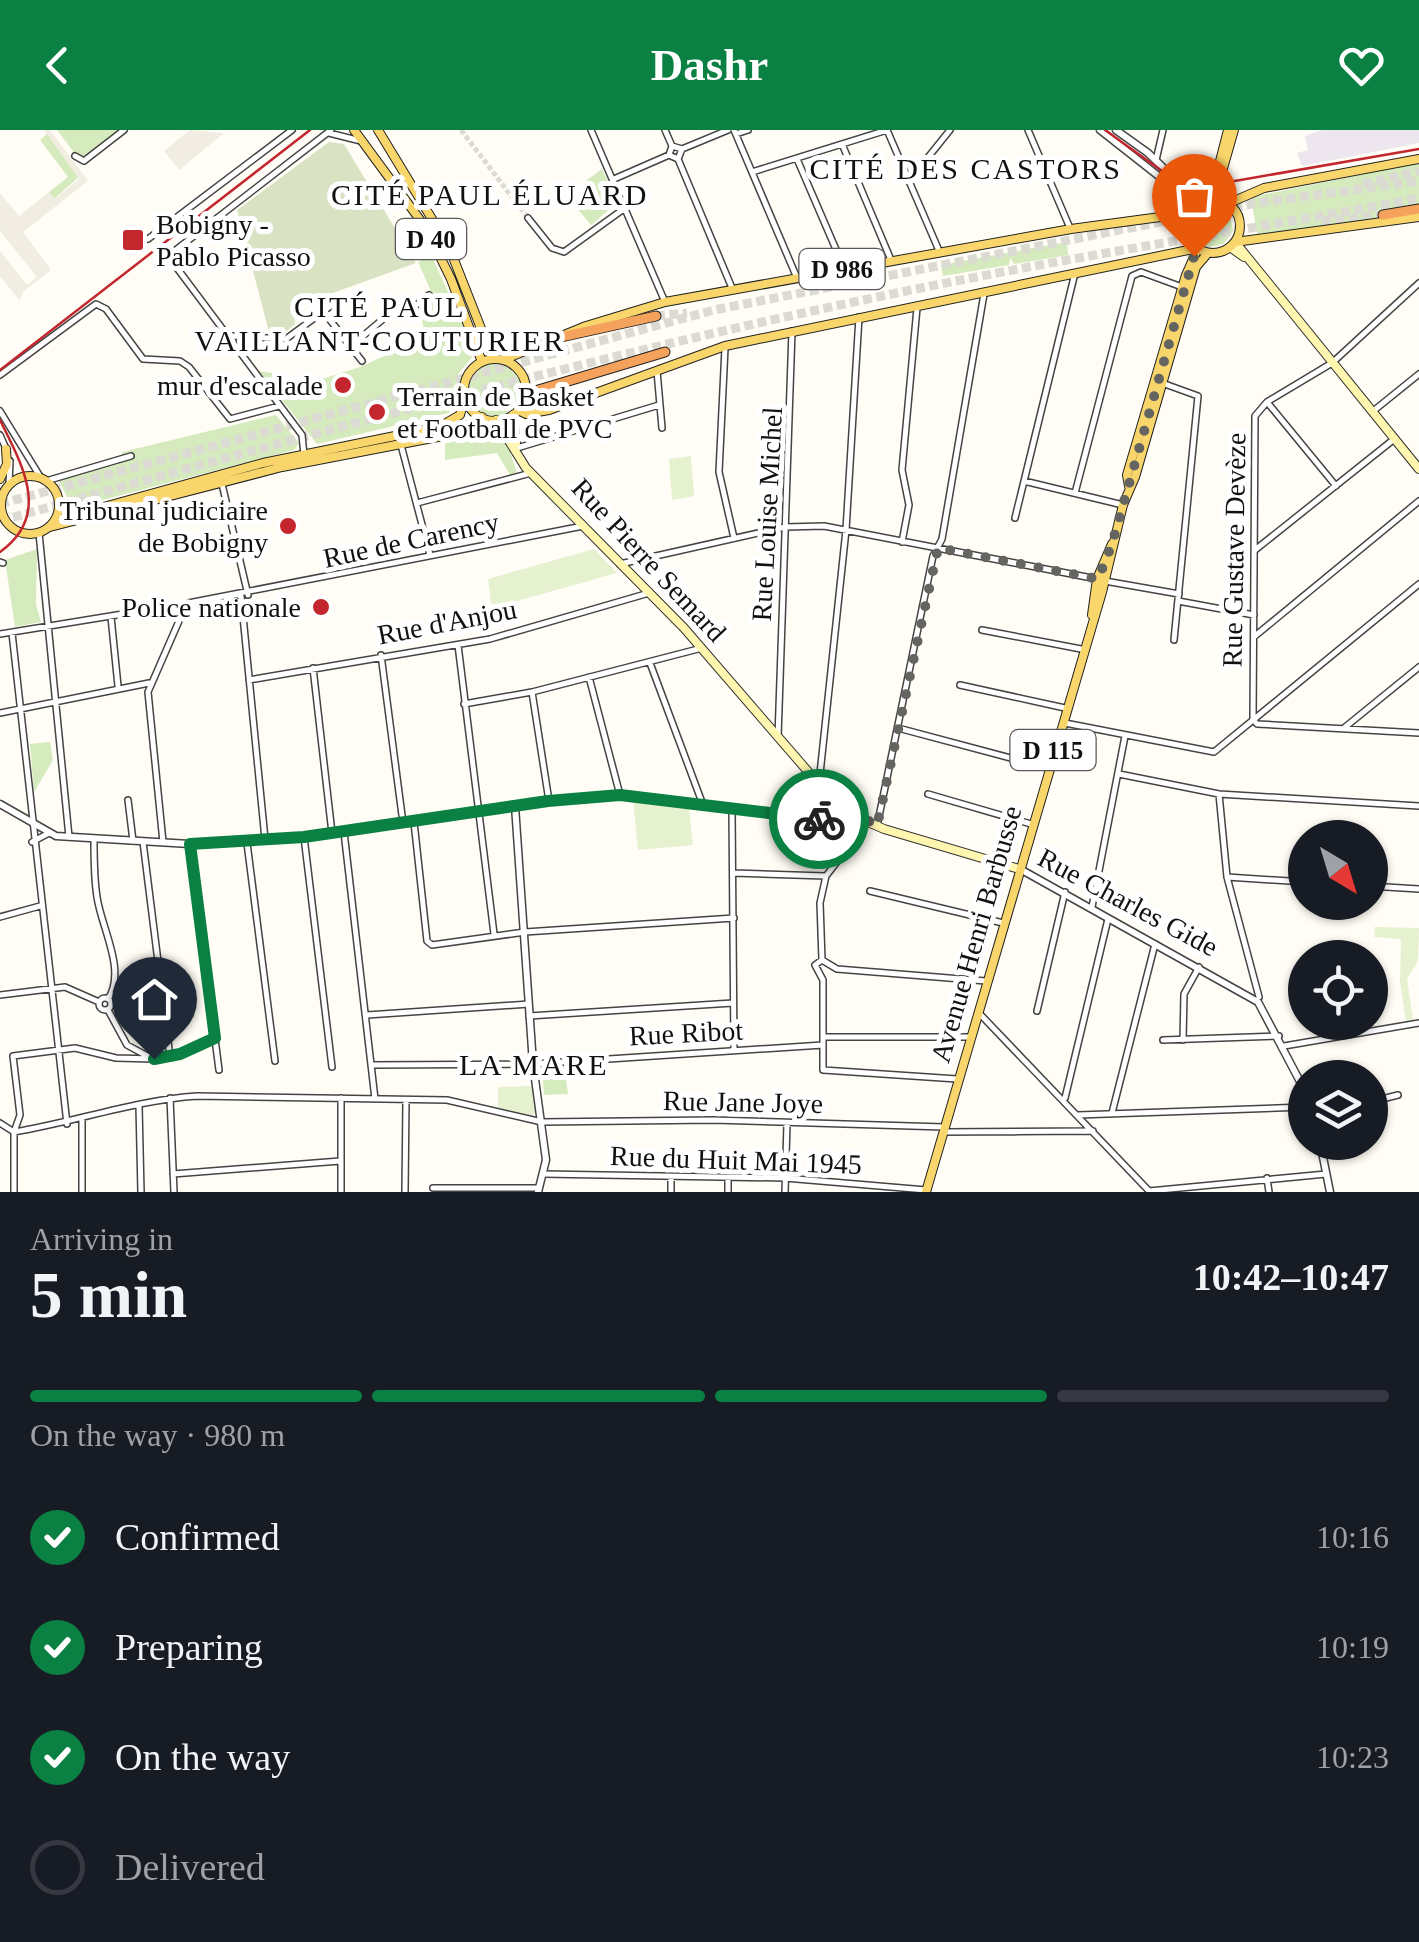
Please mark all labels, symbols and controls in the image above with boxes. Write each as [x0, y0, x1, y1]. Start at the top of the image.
icon: back [30, 38, 85, 93]
icon: heart [1334, 38, 1389, 93]
text: Dashr [651, 40, 768, 90]
district label: CITÉ DES CASTORS [810, 152, 1122, 185]
pin [1152, 154, 1237, 257]
icon: bag [1167, 169, 1222, 224]
district label: CITÉ PAUL ÉLUARD [331, 178, 649, 211]
place label: Bobigny - Pablo Picasso [156, 209, 311, 272]
road number: D 40 [396, 219, 466, 259]
marker: Bobigny - Pablo Picasso [120, 227, 146, 253]
road number: D 986 [800, 249, 884, 289]
district label: CITÉ PAUL VAILLANT-COUTURIER [194, 290, 566, 357]
place label: mur d'escalade [157, 370, 323, 401]
marker: mur d'escalade [332, 374, 354, 396]
place label: Terrain de Basket et Football de PVC [397, 381, 612, 444]
marker: Terrain de Basket et Football de PVC [366, 401, 388, 423]
street label: Rue Louise Michel [746, 406, 788, 622]
street label: Rue Gustave Devèze [1216, 432, 1252, 668]
street label: Rue Pierre Semard [566, 472, 732, 648]
place label: Tribunal judiciaire de Bobigny [60, 495, 268, 558]
street label: Rue de Carency [320, 506, 502, 574]
marker: Tribunal judiciaire de Bobigny [277, 515, 299, 537]
place label: Police nationale [121, 592, 301, 623]
street label: Rue d'Anjou [375, 593, 519, 651]
marker: Police nationale [310, 596, 332, 618]
road number: D 115 [1010, 730, 1096, 770]
courier [769, 769, 869, 869]
icon: bike [792, 792, 847, 847]
street label: Avenue Henri Barbusse [925, 802, 1027, 1066]
north arrow [1288, 820, 1388, 920]
map controls [1288, 820, 1388, 1160]
street label: Rue Charles Gide [1033, 842, 1223, 962]
button: locate [1288, 940, 1388, 1040]
pin [112, 957, 197, 1060]
icon: home [127, 972, 182, 1027]
street label: Rue Ribot [628, 1015, 744, 1051]
district label: LA MARE [459, 1048, 609, 1081]
button: layers [1288, 1060, 1388, 1160]
street label: Rue Jane Joye [663, 1085, 823, 1119]
street label: Rue du Huit Mai 1945 [610, 1140, 862, 1180]
text: Arriving in [30, 1221, 173, 1257]
text: 10:42–10:47 [1193, 1256, 1389, 1298]
text: 5 min [30, 1259, 187, 1331]
text: On the way · 980 m [30, 1417, 285, 1453]
icon: check [30, 1510, 85, 1565]
text: Confirmed [115, 1516, 280, 1558]
text: 10:16 [1316, 1519, 1389, 1555]
icon: check [30, 1620, 85, 1675]
text: Preparing [115, 1626, 263, 1668]
text: 10:19 [1316, 1629, 1389, 1665]
icon: check [30, 1730, 85, 1785]
text: On the way [115, 1736, 290, 1778]
text: 10:23 [1316, 1739, 1389, 1775]
text: Delivered [115, 1846, 265, 1888]

